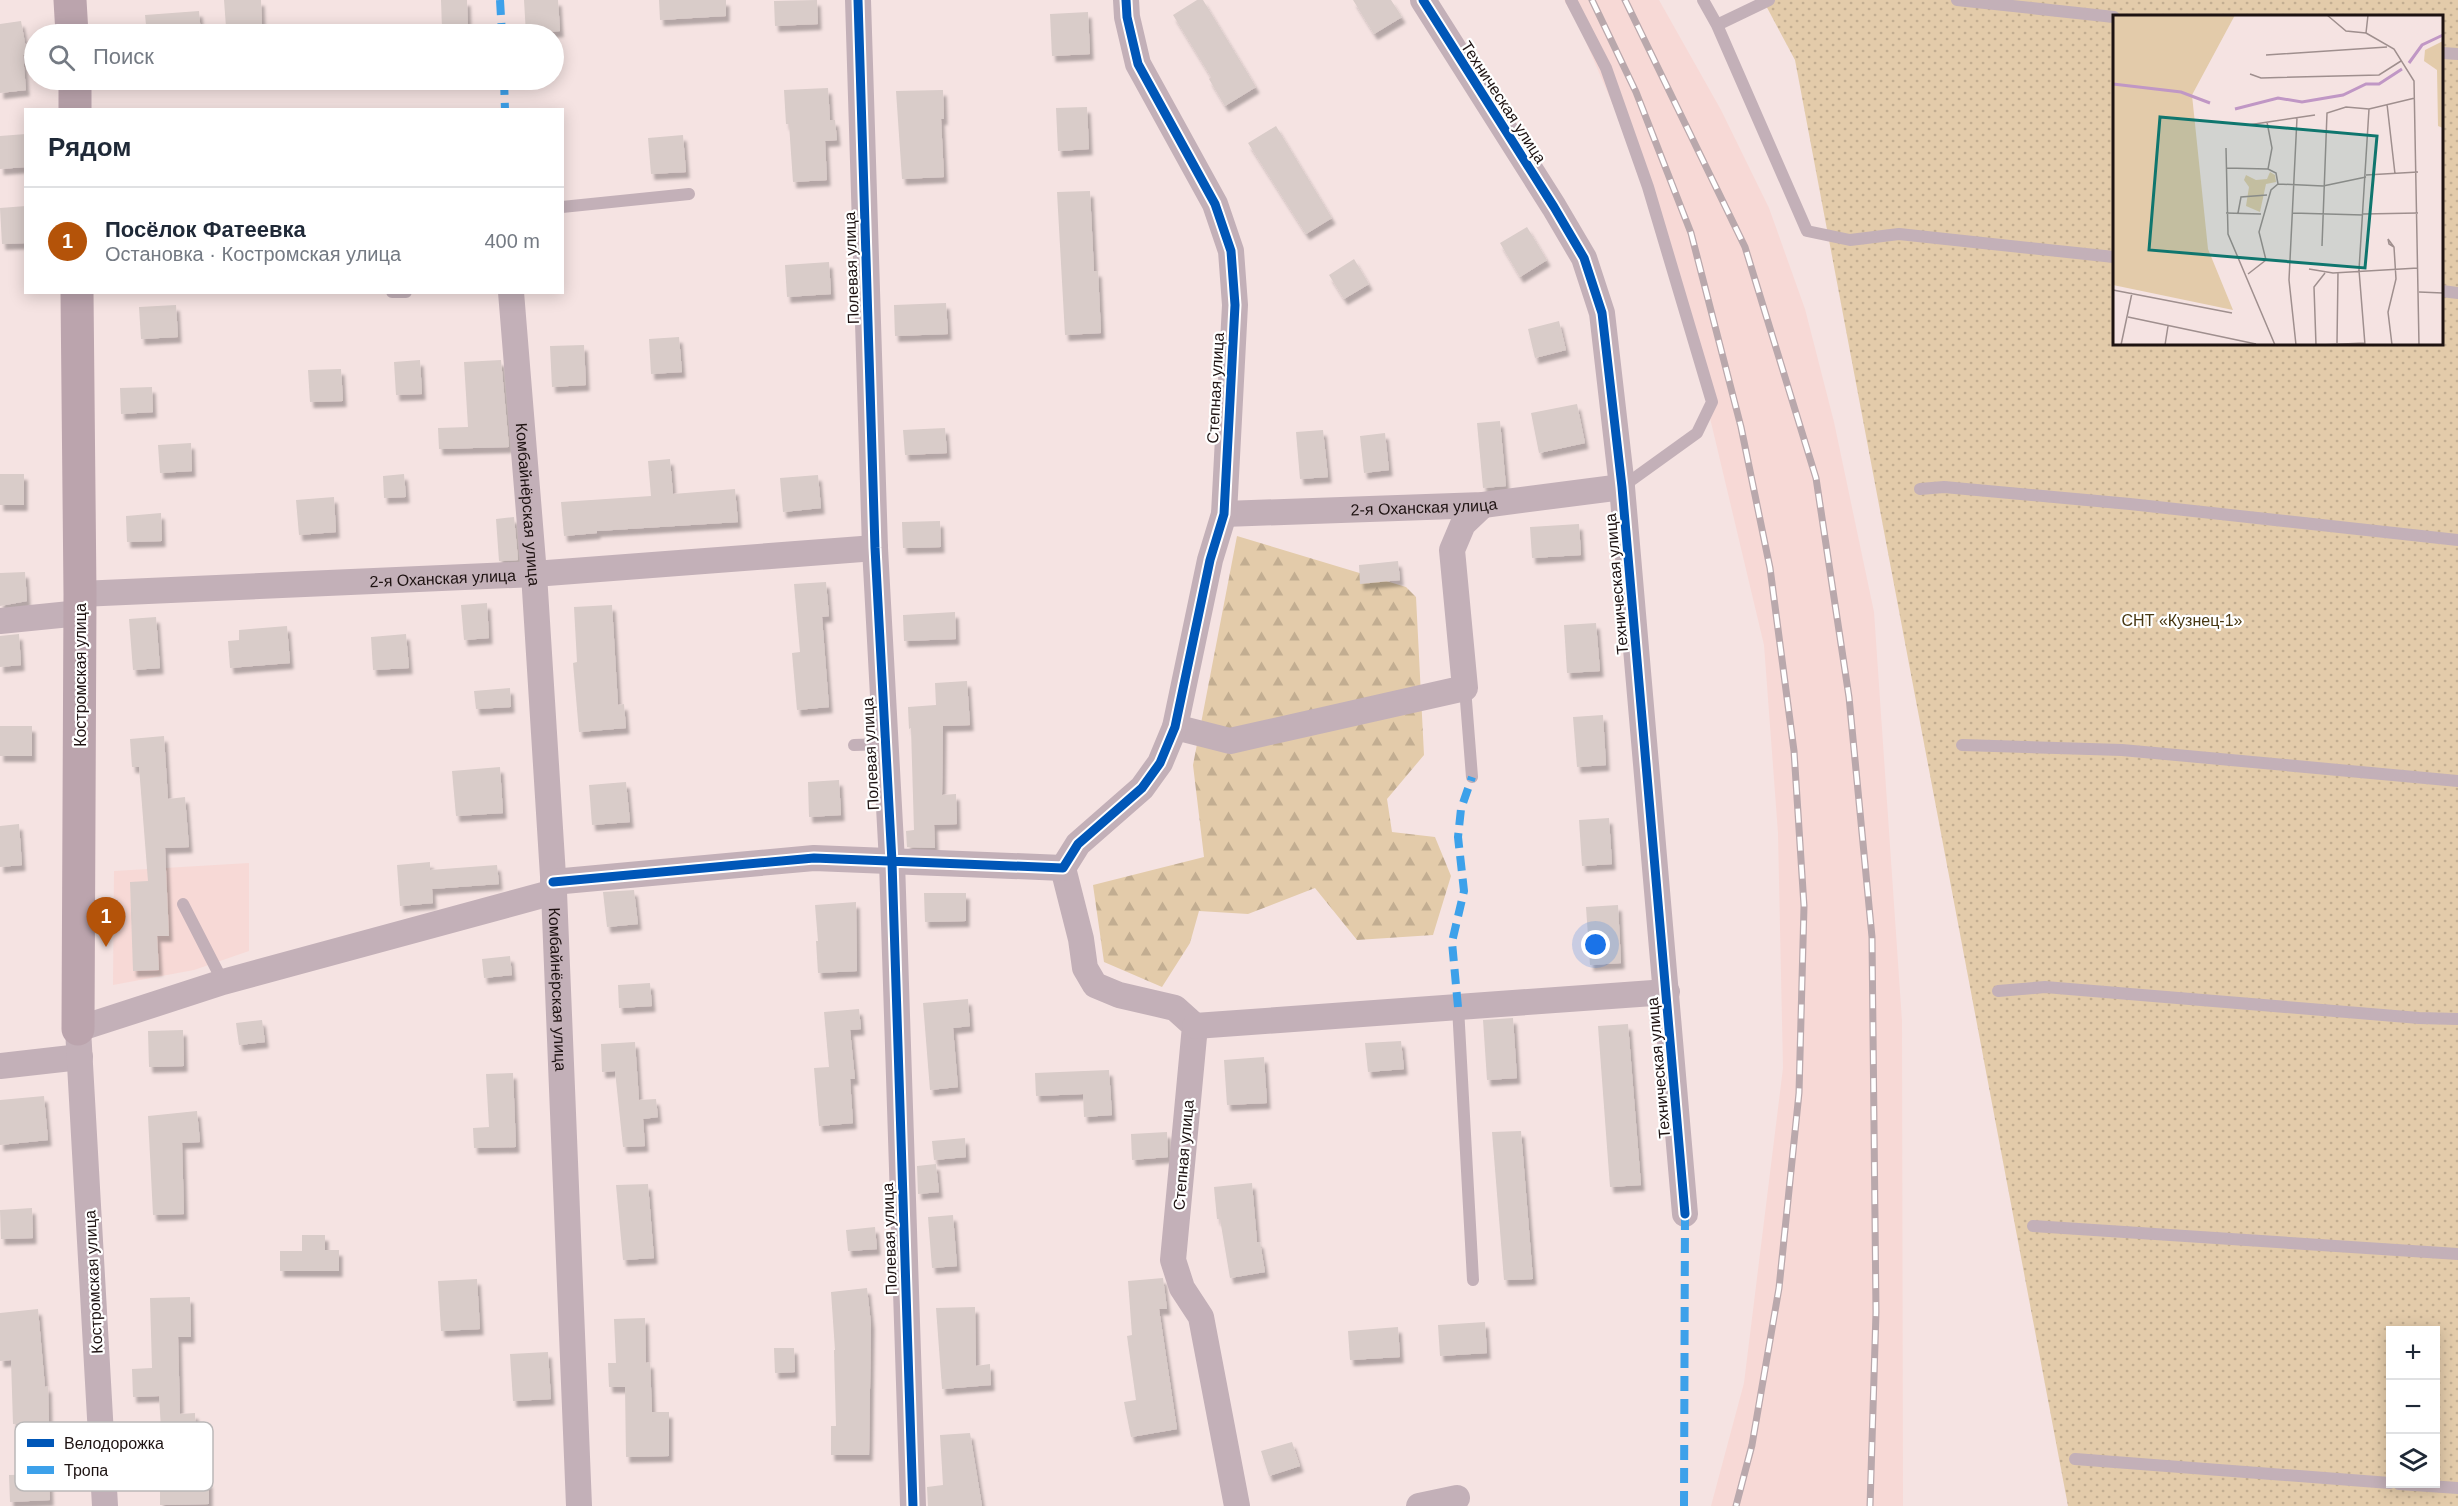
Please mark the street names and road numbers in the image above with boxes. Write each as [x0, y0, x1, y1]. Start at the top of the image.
street label: Техническая улица [1458, 38, 1549, 166]
street label: Полевая улица [841, 211, 862, 325]
street label: Степная улица [1204, 332, 1227, 444]
street label: Комбайнёрская улица [513, 422, 543, 587]
street label: 2-я Оханская улица [1350, 495, 1498, 519]
street label: Техническая улица [1602, 513, 1631, 655]
street label: 2-я Оханская улица [369, 567, 516, 590]
street label: Костромская улица [72, 603, 89, 747]
street label: Полевая улица [859, 697, 882, 811]
street label: Комбайнёрская улица [546, 907, 569, 1072]
street label: Техническая улица [1644, 997, 1673, 1139]
street label: Степная улица [1170, 1099, 1197, 1211]
street label: Полевая улица [879, 1182, 900, 1296]
street label: Костромская улица [81, 1210, 106, 1354]

